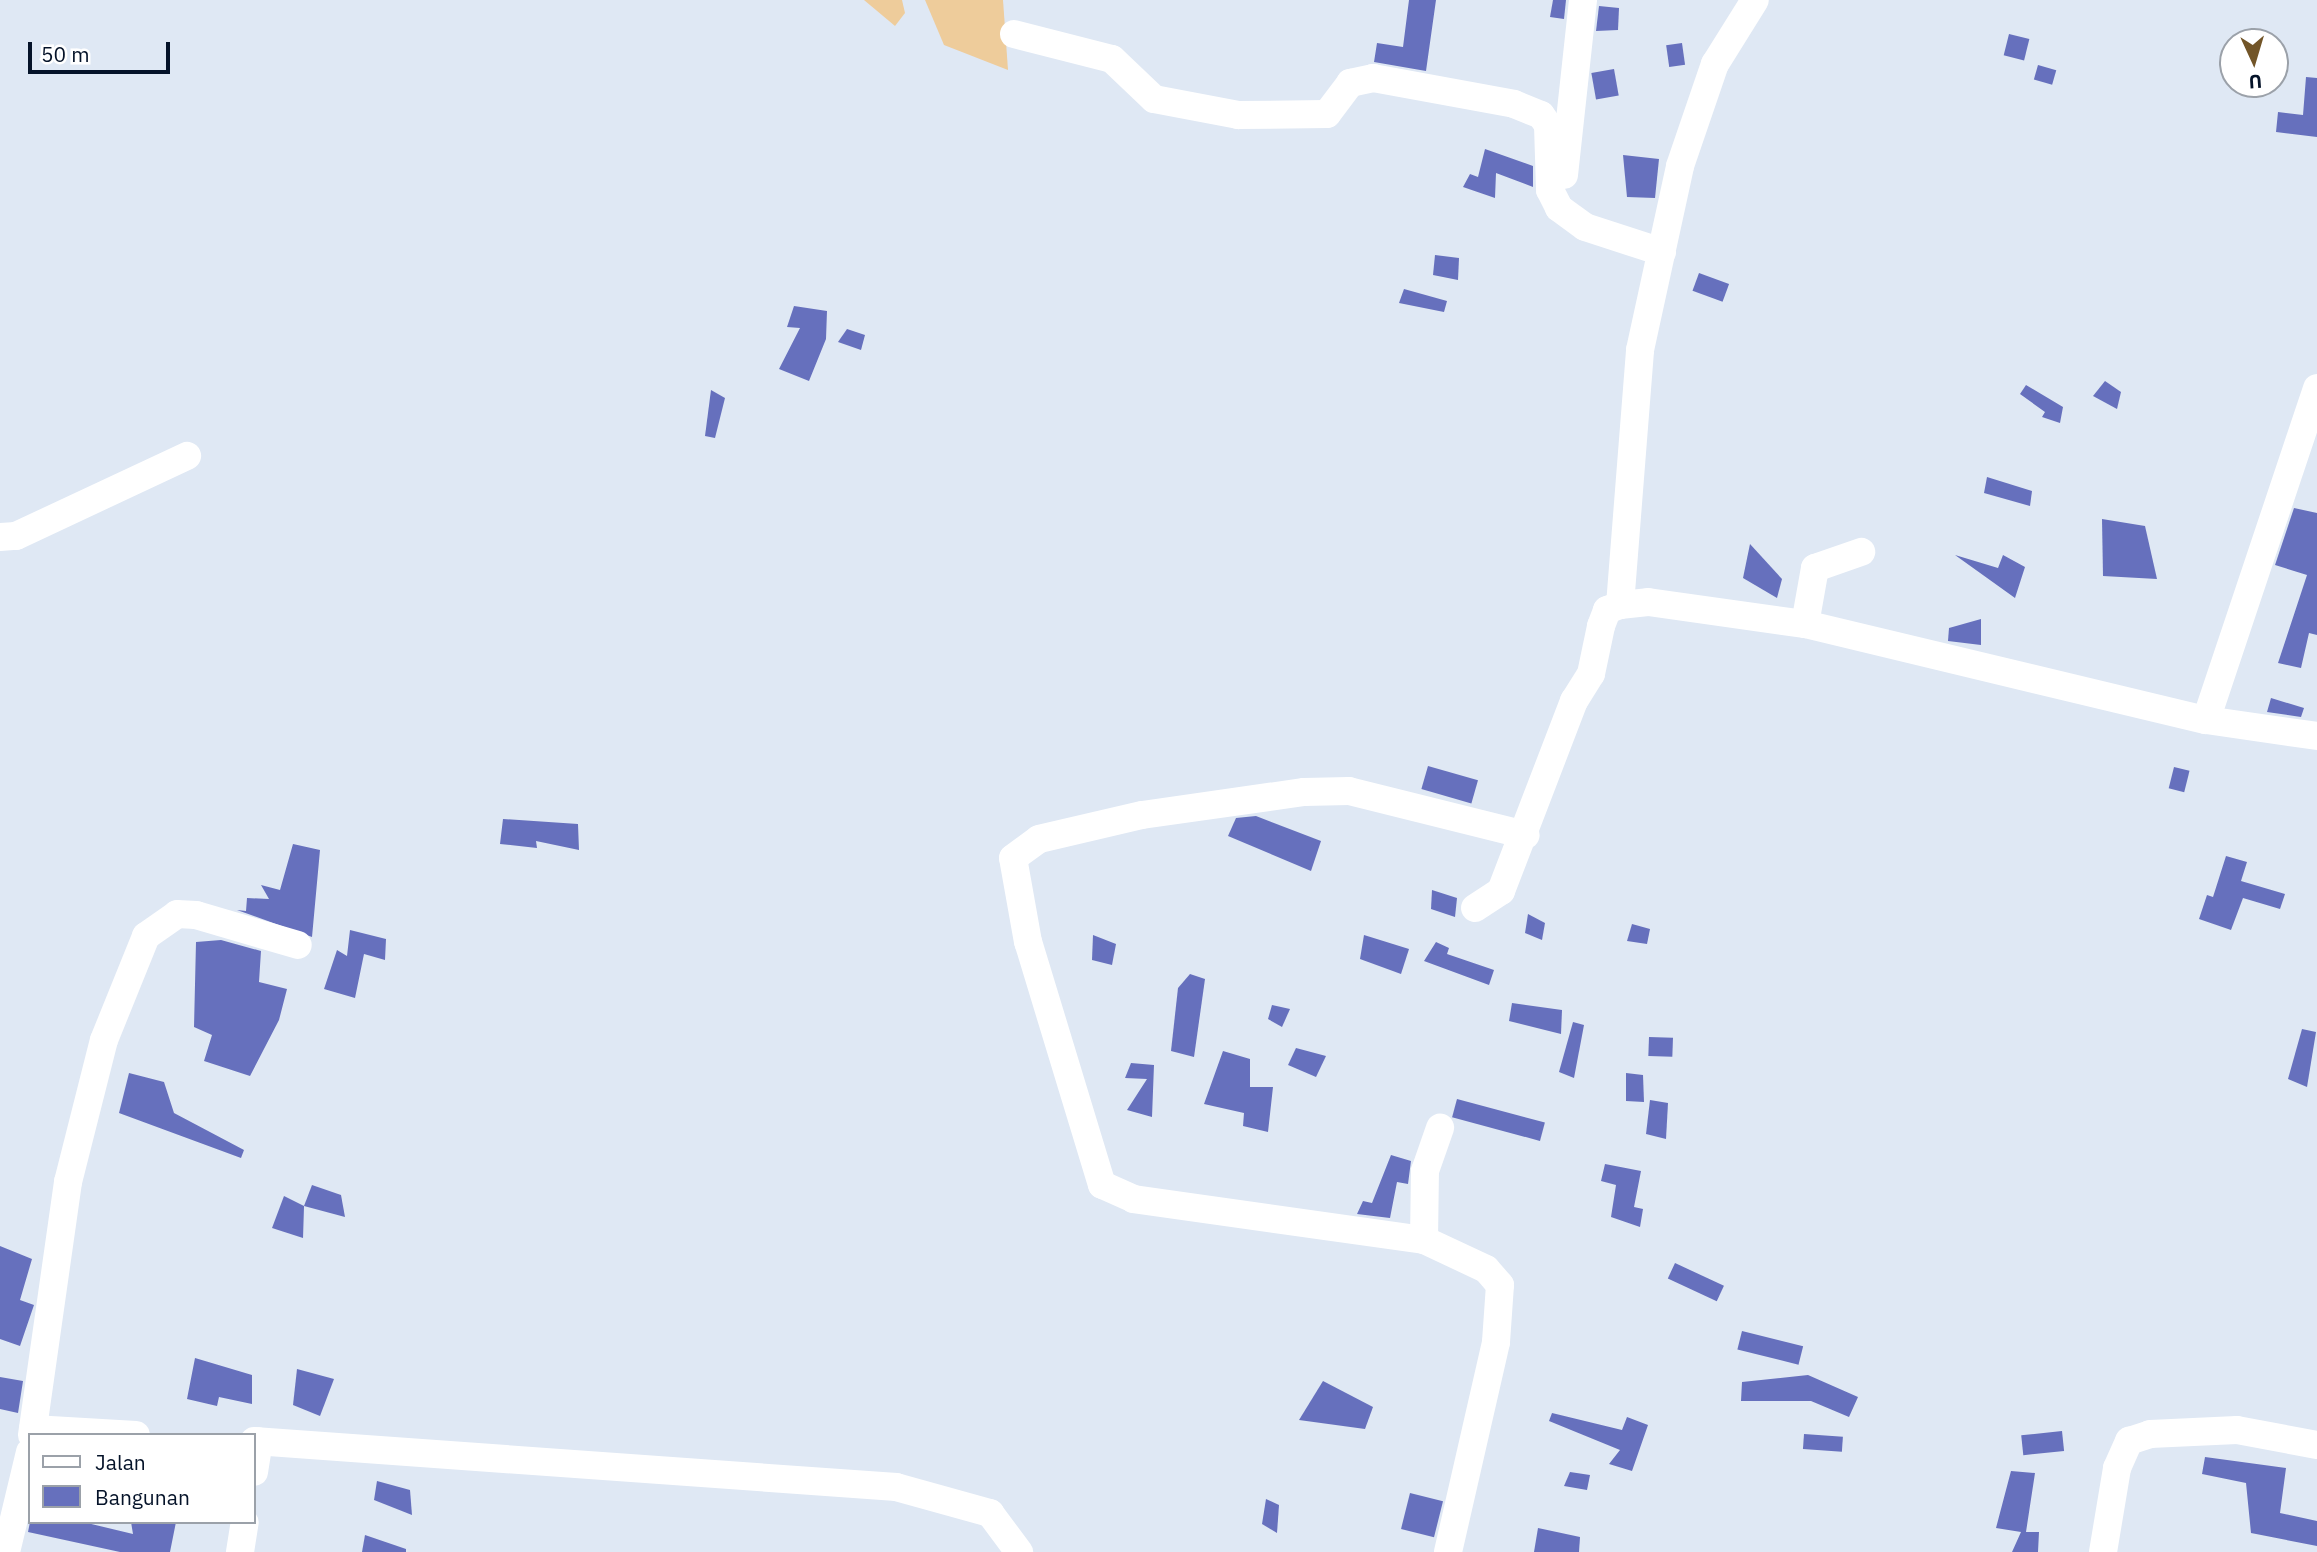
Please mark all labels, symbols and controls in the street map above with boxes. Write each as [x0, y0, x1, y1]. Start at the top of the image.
scale bar [32, 28, 173, 72]
north arrow [2219, 28, 2289, 98]
text: 50 m [41, 40, 90, 68]
text: U [2248, 70, 2263, 94]
legend [28, 1433, 256, 1524]
text: Jalan [95, 1448, 146, 1476]
text: Bangunan [95, 1483, 190, 1511]

